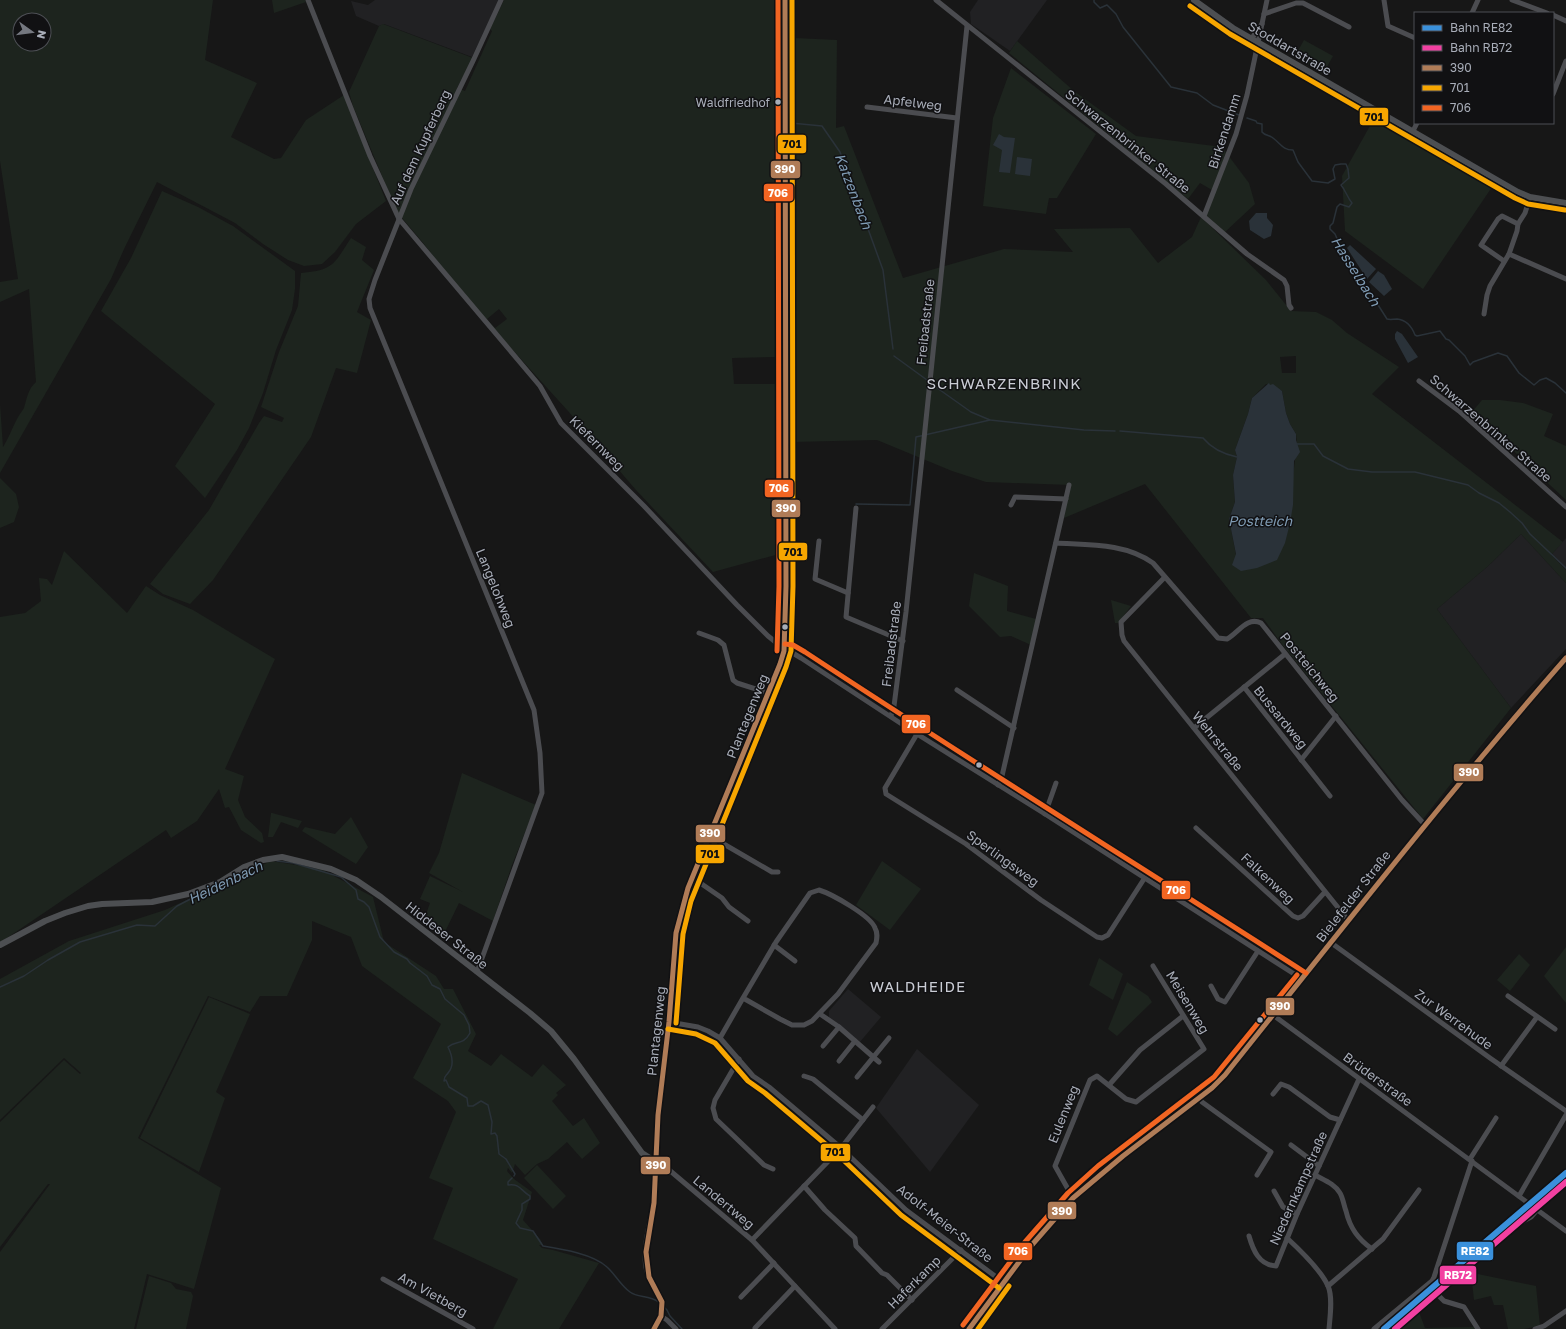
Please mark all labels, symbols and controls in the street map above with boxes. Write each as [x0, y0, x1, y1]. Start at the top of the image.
north arrow [12, 12, 52, 52]
legend [1414, 12, 1554, 124]
street label: Stoddartstraße [1245, 17, 1335, 79]
text: Bahn RE82 [1450, 20, 1512, 35]
text: N [35, 29, 50, 40]
text: Bahn RB72 [1450, 40, 1512, 55]
text: 390 [1450, 60, 1472, 75]
text: 701 [1450, 80, 1470, 95]
street label: Schwarzenbrinker Straße [1062, 86, 1194, 196]
street label: Auf dem Kupferberg [386, 87, 454, 207]
street label: Apfelweg [883, 90, 943, 114]
street label: Birkendamm [1204, 91, 1244, 171]
place label: Waldfriedhof [696, 95, 771, 110]
marker: Waldfriedhof [773, 97, 783, 107]
text: 706 [1450, 100, 1471, 115]
line badge: 701 [1359, 107, 1389, 126]
text: 701 [1365, 110, 1384, 123]
line badge: 701 [777, 134, 807, 154]
text: 701 [783, 137, 802, 150]
water label: Katzenbach [832, 151, 877, 233]
line badge: 390 [770, 160, 801, 179]
text: 390 [775, 162, 795, 175]
line badge: 706 [763, 183, 794, 202]
text: 706 [768, 186, 788, 199]
water label: Hasselbach [1328, 233, 1385, 310]
street label: Freibadstraße [913, 278, 937, 366]
street label: Schwarzenbrinker Straße [1427, 371, 1555, 485]
district label: SCHWARZENBRINK [926, 374, 1082, 392]
street label: Kiefernweg [566, 412, 628, 474]
line badge: 706 [764, 479, 794, 498]
text: 706 [769, 481, 789, 494]
line badge: 390 [771, 499, 801, 518]
text: 390 [776, 501, 796, 514]
water label: Postteich [1228, 512, 1293, 529]
line badge: 701 [778, 542, 808, 561]
text: 701 [784, 545, 803, 558]
street label: Langelohweg [473, 546, 519, 630]
street label: Freibadstraße [878, 600, 904, 688]
unlabelled marker [780, 622, 790, 632]
street label: Postteichweg [1277, 629, 1343, 705]
street label: Plantagenweg [723, 671, 771, 761]
street label: Bussardweg [1251, 682, 1311, 752]
street label: Wehrstraße [1189, 708, 1247, 774]
line badge: 706 [901, 714, 931, 734]
text: 706 [906, 717, 926, 730]
unlabelled marker [974, 760, 984, 770]
line badge: 390 [1453, 763, 1484, 782]
text: 390 [1459, 765, 1479, 778]
line badge: 390 [695, 824, 726, 843]
text: 390 [700, 826, 720, 839]
street label: Sperlingsweg [964, 826, 1042, 890]
line badge: 701 [695, 844, 725, 864]
text: 701 [701, 847, 720, 860]
street label: Bielefelder Straße [1312, 847, 1394, 945]
street label: Falkenweg [1238, 849, 1298, 907]
water label: Heidenbach [185, 856, 266, 907]
line badge: 706 [1161, 880, 1191, 900]
text: 706 [1166, 883, 1186, 896]
street label: Hiddeser Straße [403, 898, 491, 972]
street label: Meisenweg [1163, 968, 1213, 1036]
district label: WALDHEIDE [870, 977, 966, 995]
street label: Zur Werrehude [1412, 985, 1496, 1053]
street label: Plantagenweg [643, 986, 669, 1076]
line badge: 390 [1265, 997, 1295, 1016]
text: 390 [1270, 999, 1290, 1012]
unlabelled marker [1255, 1015, 1265, 1025]
street label: Brüderstraße [1340, 1049, 1416, 1109]
street label: Eulenweg [1044, 1083, 1082, 1145]
street label: Niedernkampstraße [1266, 1129, 1330, 1247]
line badge: 701 [820, 1143, 851, 1162]
text: 701 [826, 1145, 845, 1158]
line badge: 390 [640, 1156, 671, 1175]
text: 390 [646, 1158, 666, 1171]
street label: Landertweg [690, 1172, 758, 1232]
street label: Adolf-Meier-Straße [894, 1181, 996, 1265]
line badge: 390 [1047, 1201, 1077, 1220]
text: 390 [1052, 1204, 1072, 1217]
line badge: RE82 [1456, 1241, 1494, 1261]
line badge: 706 [1003, 1242, 1033, 1261]
text: 706 [1008, 1244, 1028, 1257]
text: RE82 [1461, 1244, 1489, 1257]
street label: Haferkamp [884, 1252, 944, 1312]
line badge: RB72 [1439, 1265, 1477, 1285]
street label: Am Vietberg [396, 1268, 470, 1320]
text: RB72 [1444, 1268, 1472, 1281]

